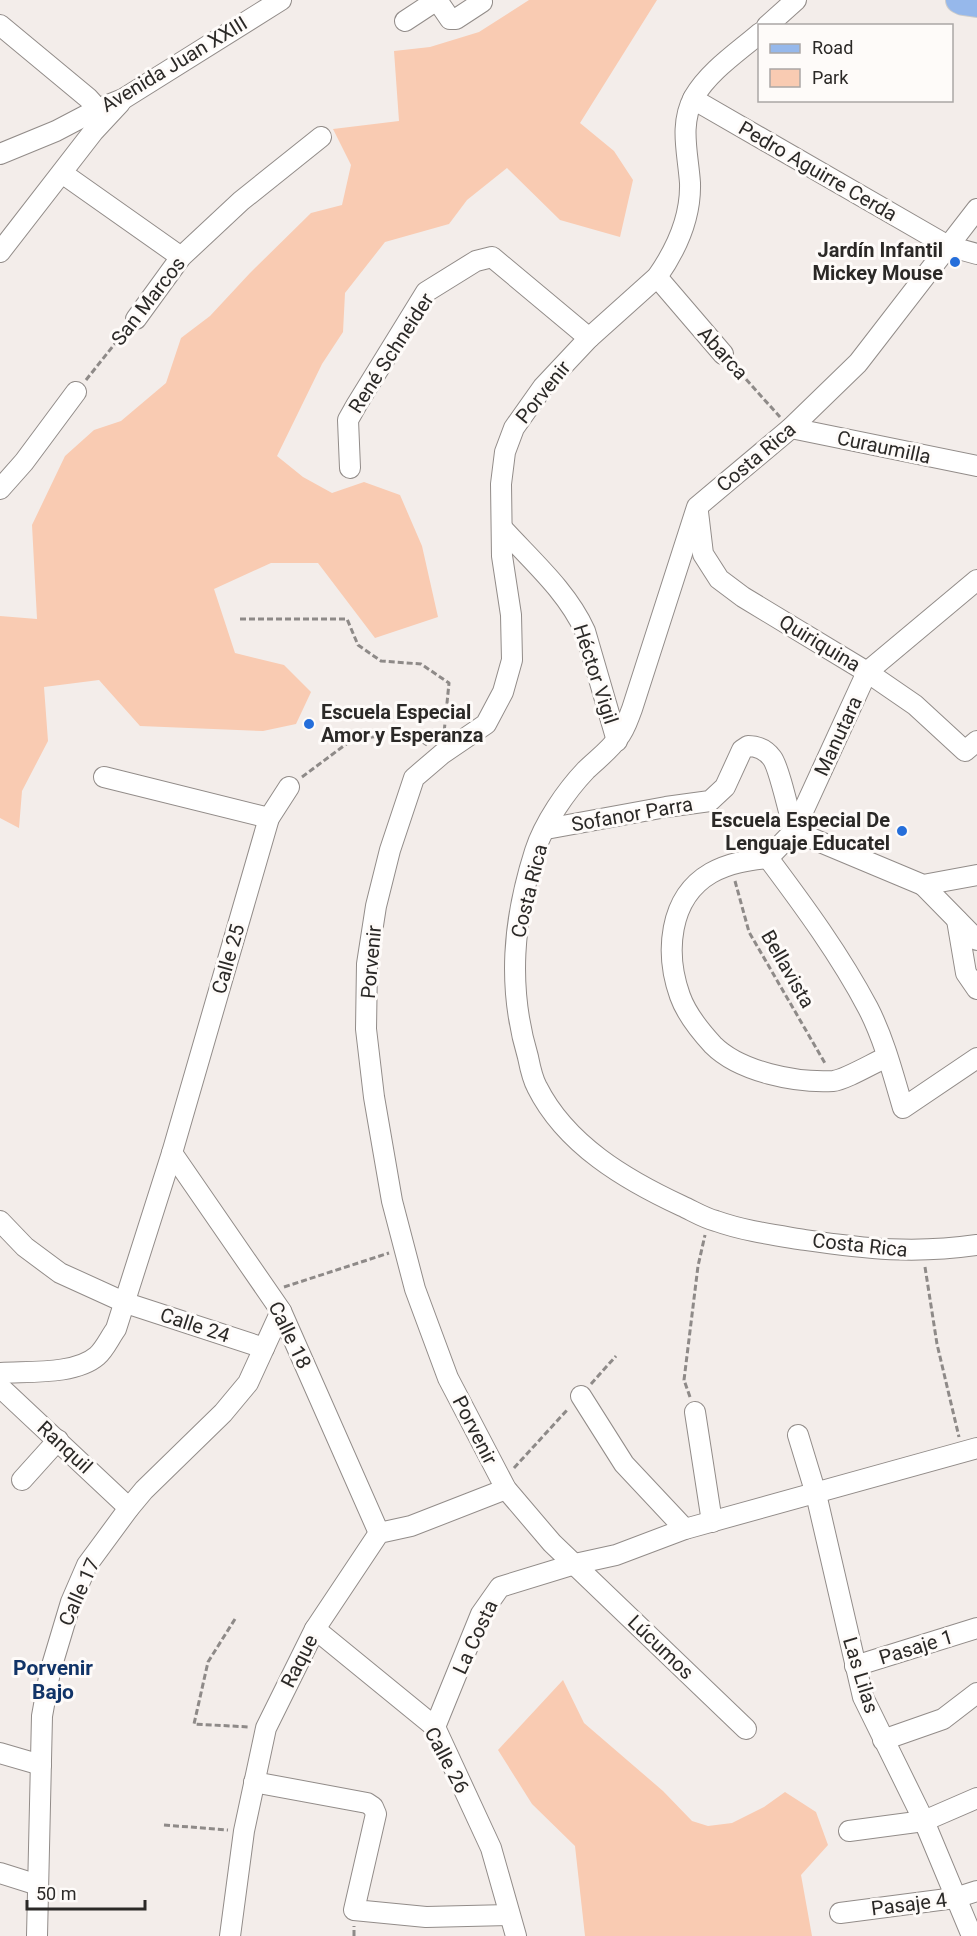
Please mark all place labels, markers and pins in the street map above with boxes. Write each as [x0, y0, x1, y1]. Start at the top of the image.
place label: Jardín Infantil Mickey Mouse [813, 238, 943, 285]
marker: Jardín Infantil Mickey Mouse [948, 255, 962, 269]
place label: Escuela Especial Amor y Esperanza [321, 700, 484, 747]
marker: Escuela Especial Amor y Esperanza [302, 717, 316, 731]
place label: Escuela Especial De Lenguaje Educatel [711, 808, 890, 855]
marker: Escuela Especial De Lenguaje Educatel [895, 824, 909, 838]

